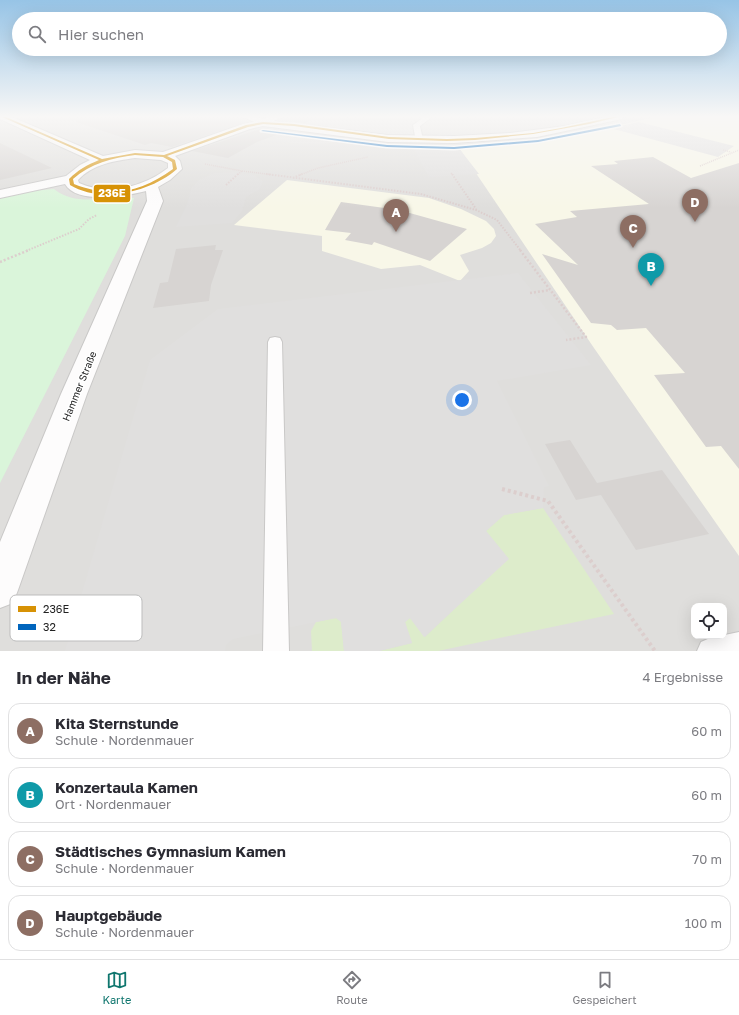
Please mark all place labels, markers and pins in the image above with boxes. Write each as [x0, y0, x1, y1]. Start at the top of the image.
pin: D [682, 189, 708, 222]
pin: A [383, 199, 409, 232]
pin: C [620, 215, 646, 248]
pin: B [638, 253, 664, 286]

